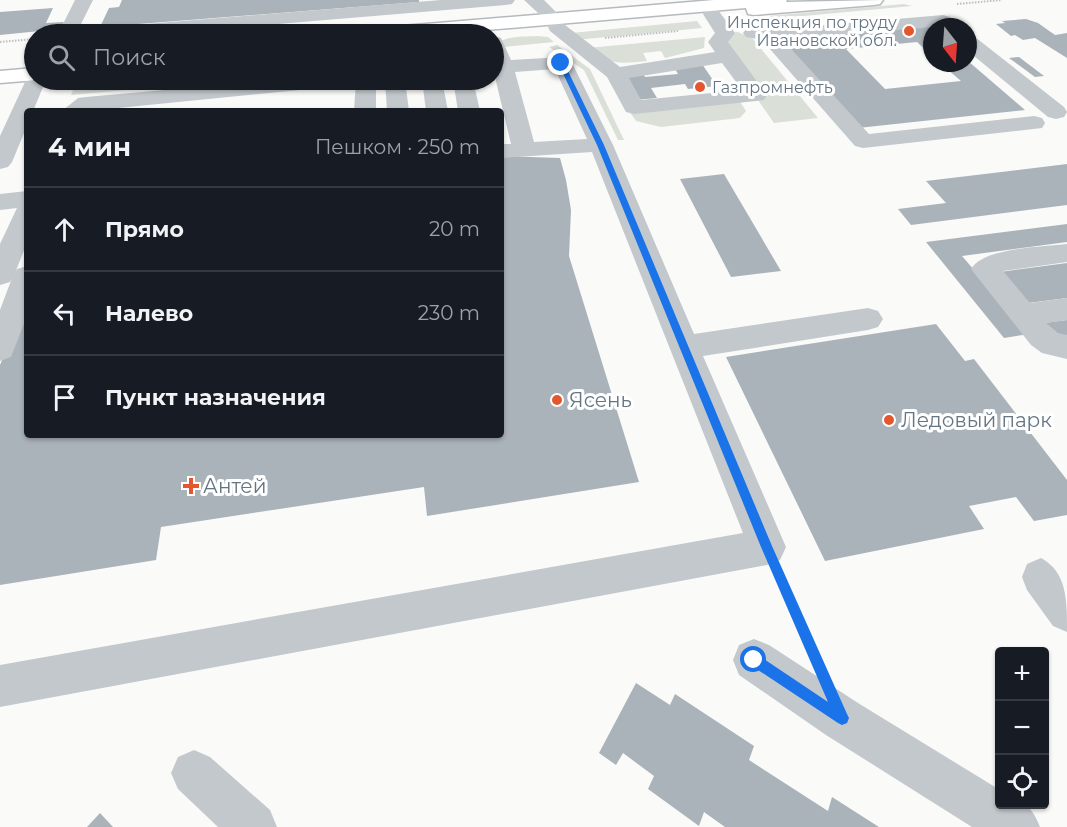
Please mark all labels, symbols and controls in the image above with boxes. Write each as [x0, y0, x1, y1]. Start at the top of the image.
place label: Инспекция по труду Ивановской обл. [727, 13, 897, 50]
north arrow [923, 18, 977, 72]
search box [24, 24, 504, 90]
marker: Инспекция по труду Ивановской обл. [902, 24, 916, 38]
icon: search [45, 41, 78, 74]
text: Поиск [93, 44, 165, 71]
route end [547, 49, 573, 75]
place label: Газпромнефть [712, 78, 833, 97]
marker: Газпромнефть [693, 80, 707, 94]
text: 4 мин [48, 131, 131, 163]
text: Пешком · 250 m [315, 135, 480, 159]
icon: ahead [48, 213, 81, 246]
text: Прямо [105, 216, 184, 243]
text: 20 m [429, 217, 480, 241]
icon: left [48, 297, 81, 330]
text: Налево [105, 300, 193, 327]
text: 230 m [418, 301, 480, 325]
icon: arrive [48, 381, 81, 414]
text: Пункт назначения [105, 384, 326, 411]
place label: Ясень [569, 388, 632, 412]
marker: Ясень [550, 393, 564, 407]
place label: Ледовый парк [901, 408, 1052, 432]
marker: Ледовый парк [882, 413, 896, 427]
place label: Антей [203, 474, 266, 498]
marker: Антей [184, 479, 198, 493]
route start [740, 646, 766, 672]
map controls [995, 647, 1049, 809]
button: + [995, 647, 1049, 701]
button: − [995, 701, 1049, 755]
button: locate [995, 755, 1049, 809]

